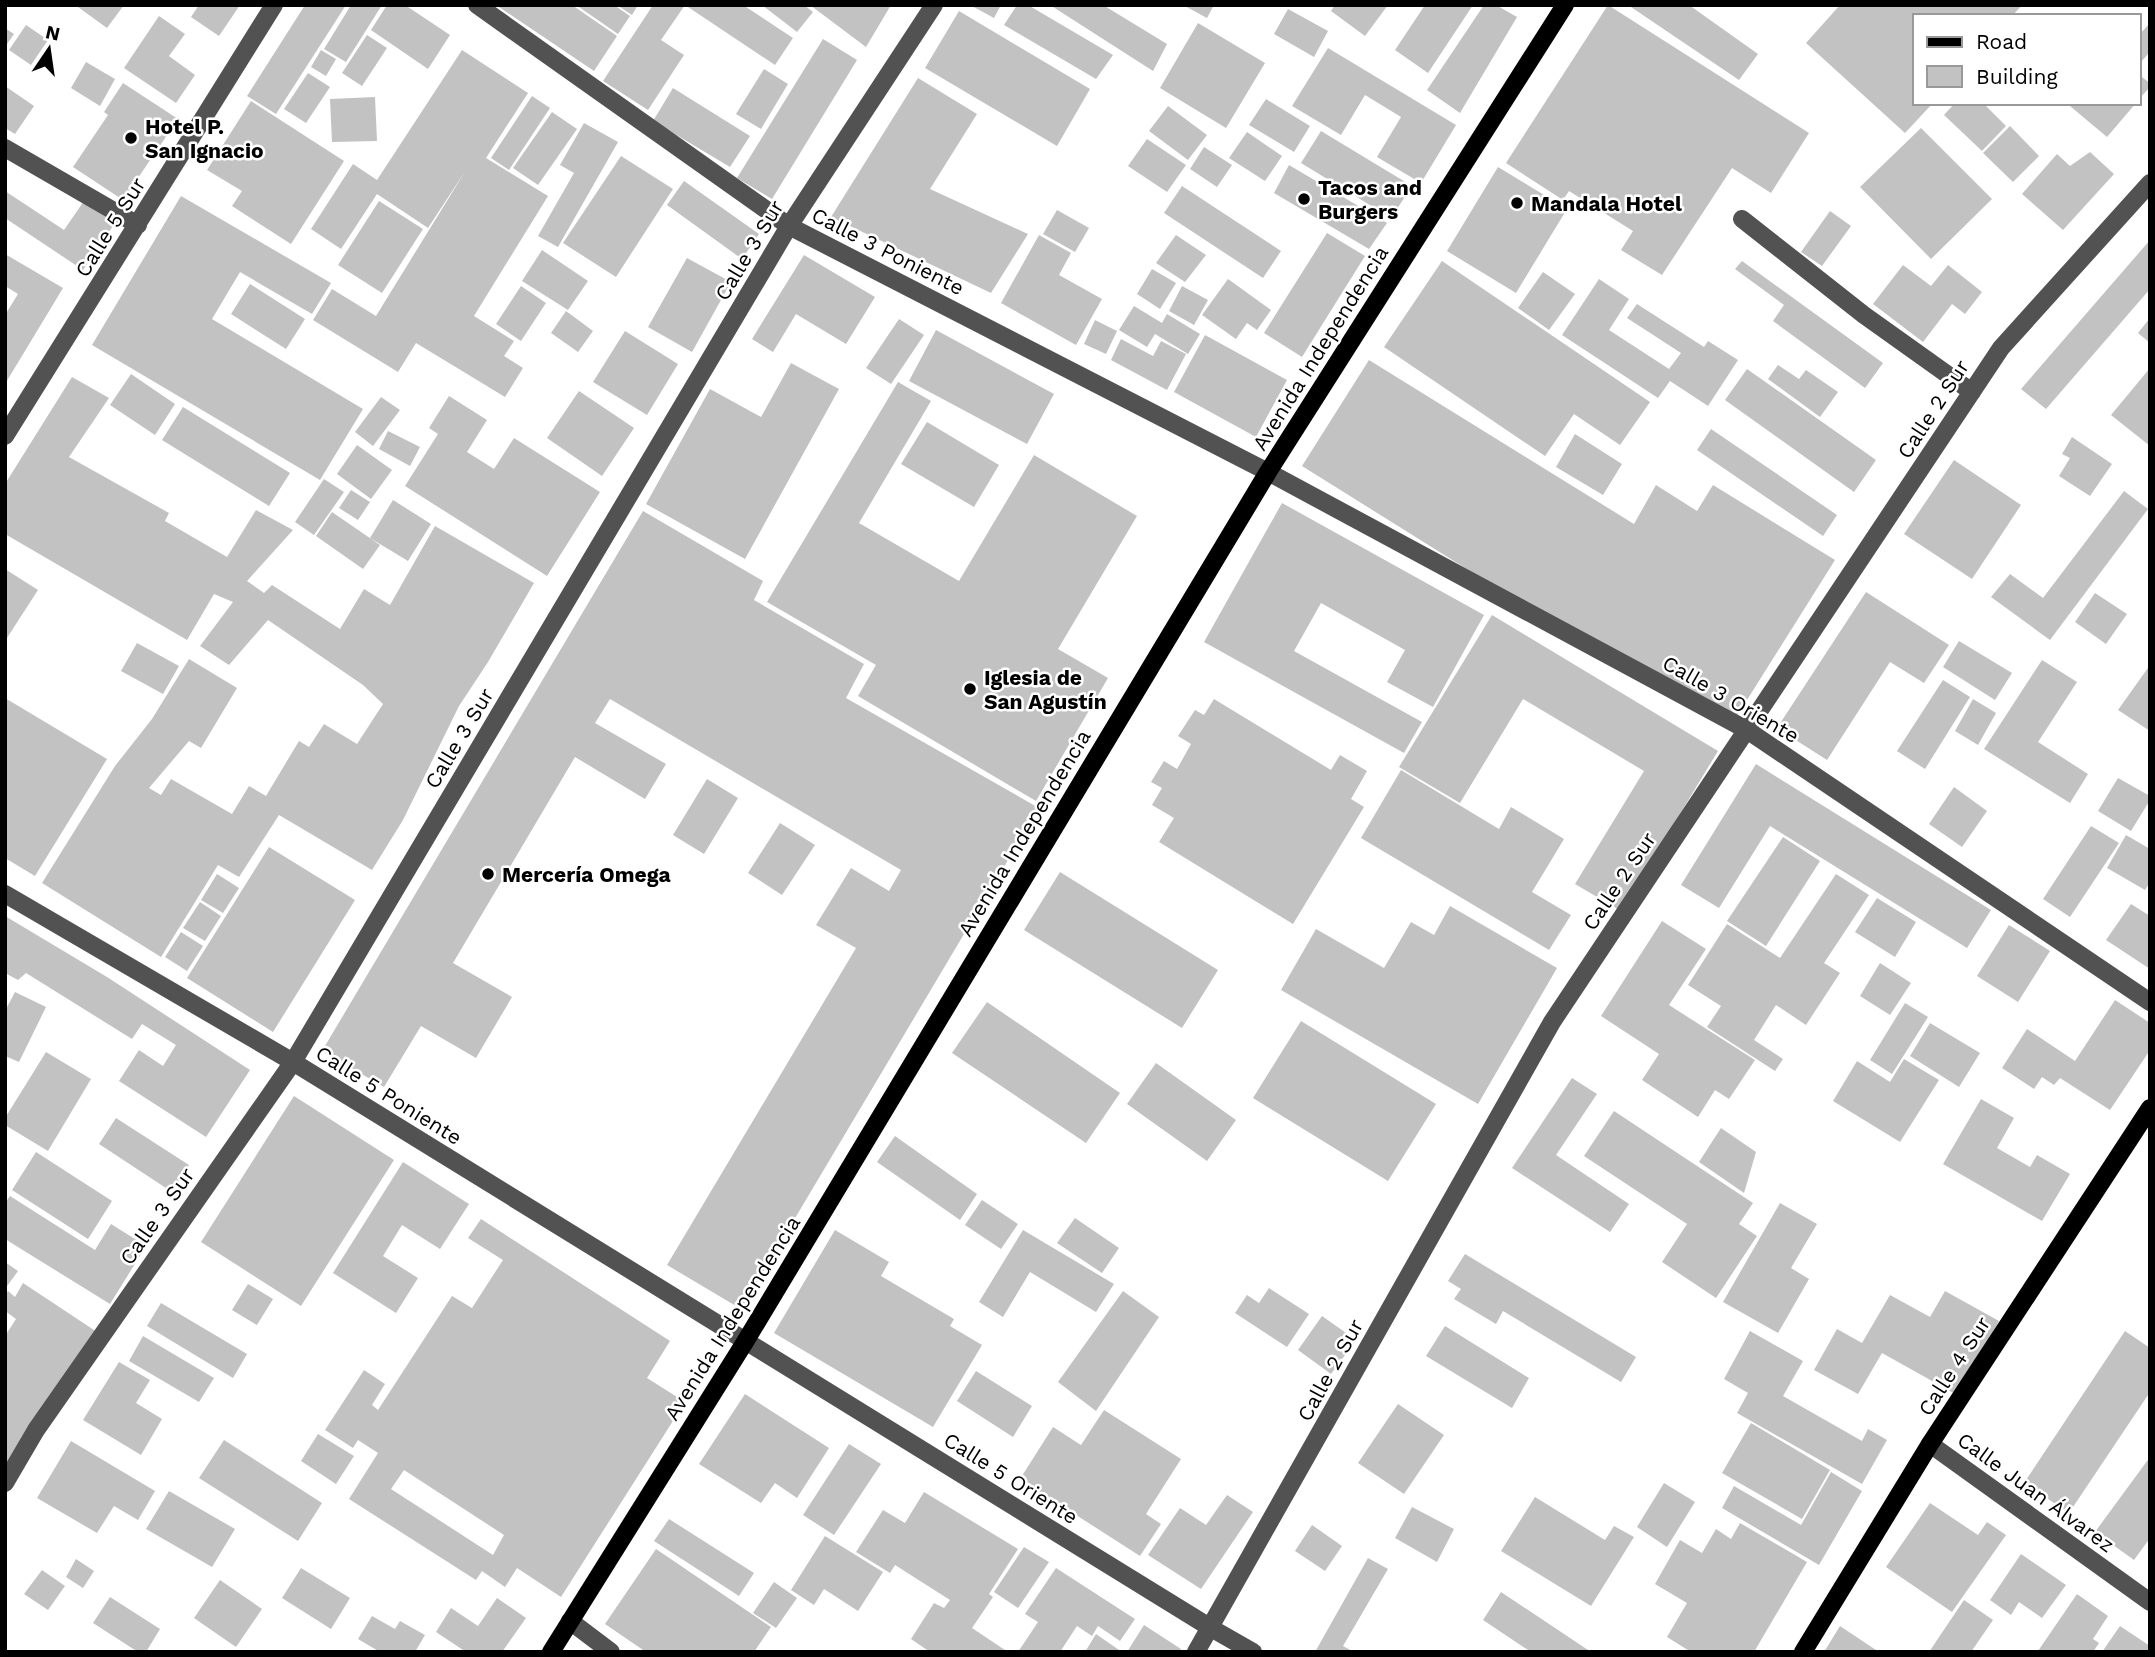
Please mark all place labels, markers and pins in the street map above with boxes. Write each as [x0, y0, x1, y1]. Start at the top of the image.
place label: Hotel P. San Ignacio [145, 114, 264, 163]
marker: Hotel P. San Ignacio [123, 130, 139, 146]
place label: Tacos and Burgers [1318, 175, 1422, 224]
marker: Tacos and Burgers [1296, 191, 1312, 207]
place label: Mandala Hotel [1531, 191, 1682, 216]
marker: Mandala Hotel [1509, 195, 1525, 211]
place label: Iglesia de San Agustín [984, 665, 1107, 714]
marker: Iglesia de San Agustín [962, 681, 978, 697]
place label: Mercería Omega [502, 862, 671, 887]
marker: Mercería Omega [480, 866, 496, 882]

